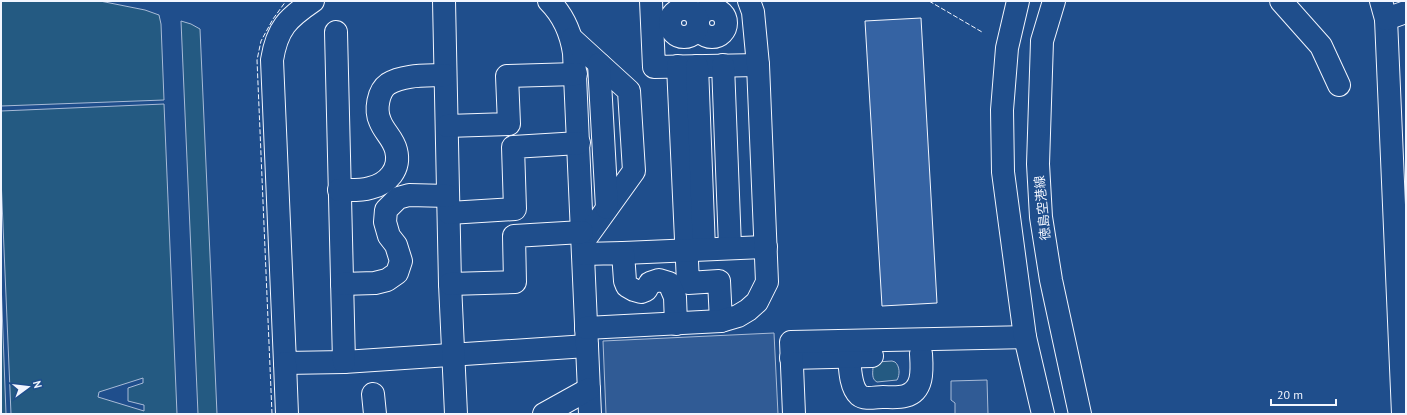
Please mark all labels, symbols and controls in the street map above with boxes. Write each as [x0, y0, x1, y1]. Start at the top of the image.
street label: 徳島空港線 [1031, 175, 1054, 241]
north arrow [8, 367, 48, 407]
text: N [30, 379, 45, 390]
scale bar [1271, 381, 1336, 407]
text: 20 m [1277, 387, 1303, 402]

